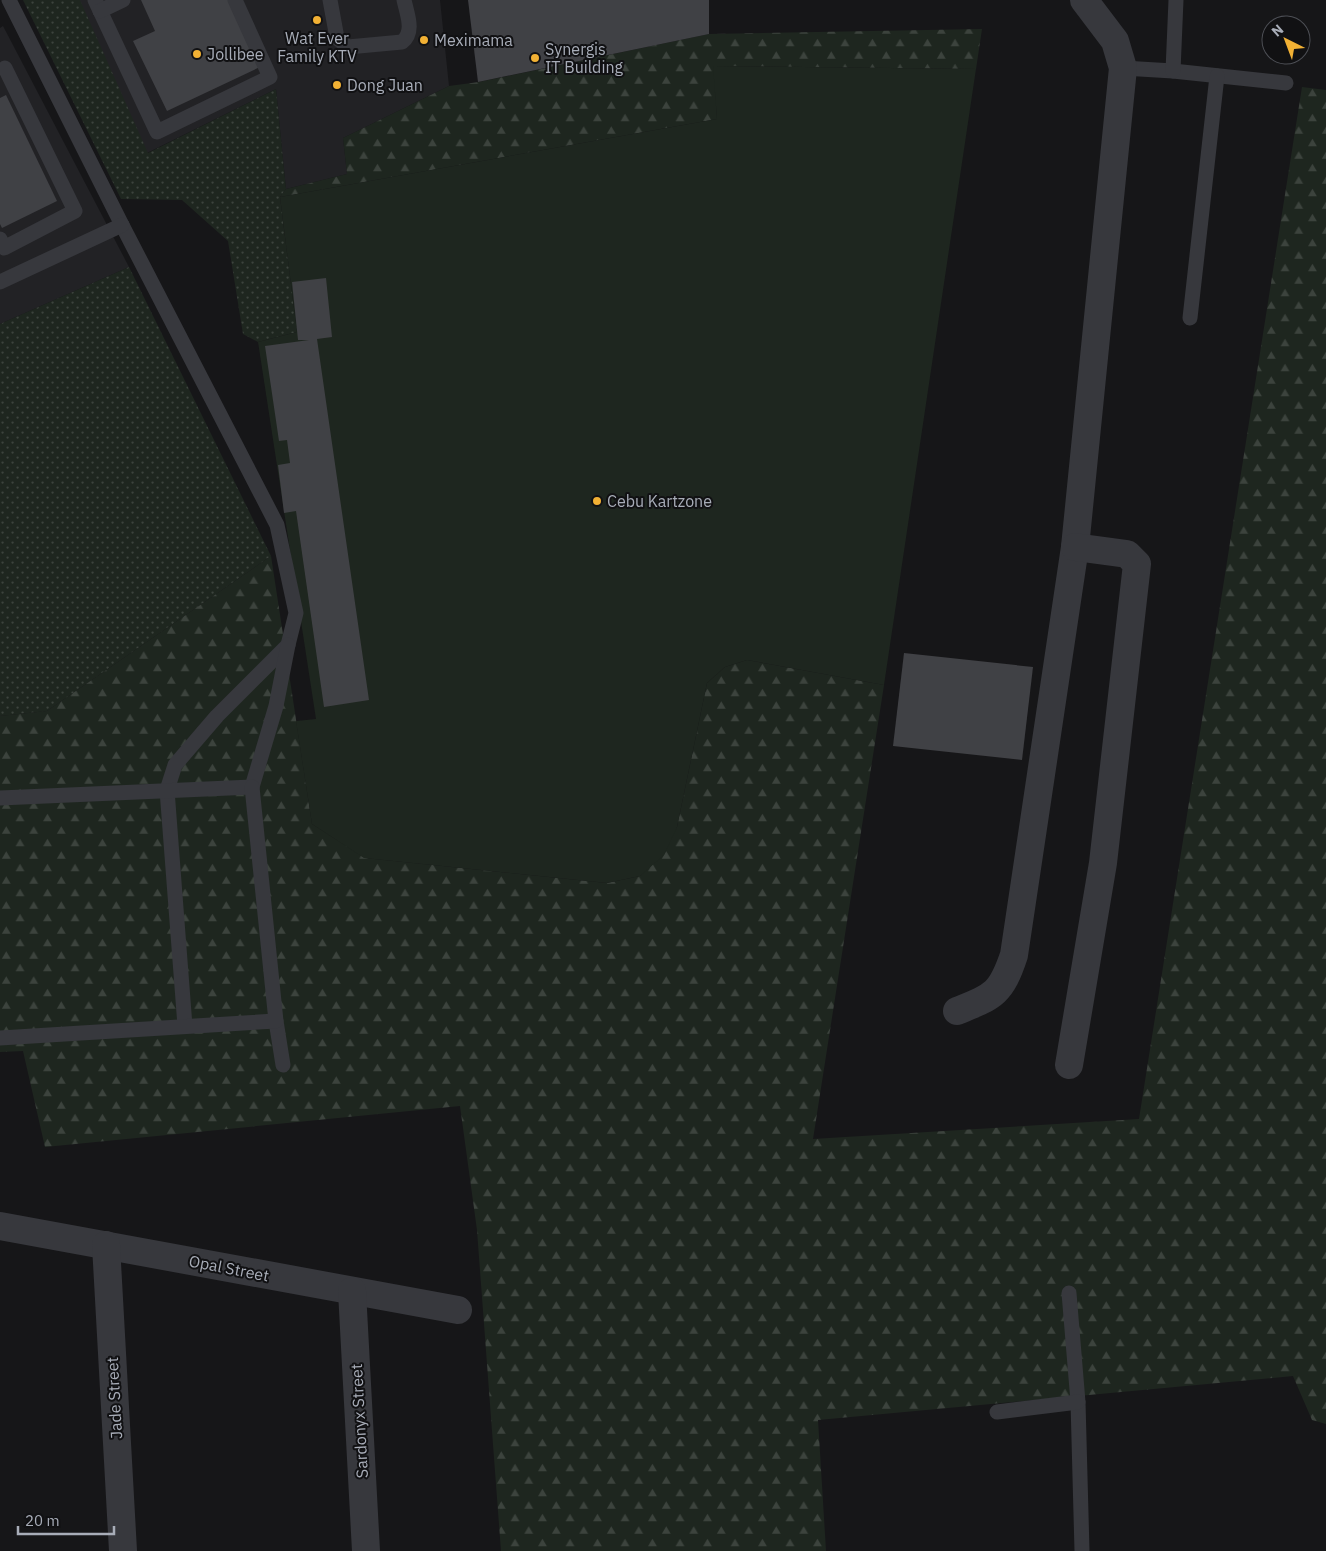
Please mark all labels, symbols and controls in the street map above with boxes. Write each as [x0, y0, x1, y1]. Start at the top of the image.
marker: Wat Ever Family KTV [311, 14, 323, 26]
north arrow [1261, 15, 1311, 65]
text: N [1268, 20, 1287, 40]
place label: Wat Ever Family KTV [277, 28, 357, 66]
place label: Meximama [434, 30, 513, 50]
marker: Meximama [418, 34, 430, 46]
place label: Synergis IT Building [545, 39, 623, 77]
place label: Jollibee [207, 44, 264, 64]
marker: Jollibee [191, 48, 203, 60]
marker: Synergis IT Building [529, 52, 541, 64]
place label: Dong Juan [347, 75, 423, 95]
marker: Dong Juan [331, 79, 343, 91]
place label: Cebu Kartzone [607, 491, 712, 511]
marker: Cebu Kartzone [591, 495, 603, 507]
street label: Opal Street [187, 1250, 271, 1286]
street label: Jade Street [102, 1356, 126, 1440]
street label: Sardonyx Street [346, 1363, 372, 1479]
scale bar [18, 1504, 114, 1536]
text: 20 m [25, 1511, 60, 1530]

